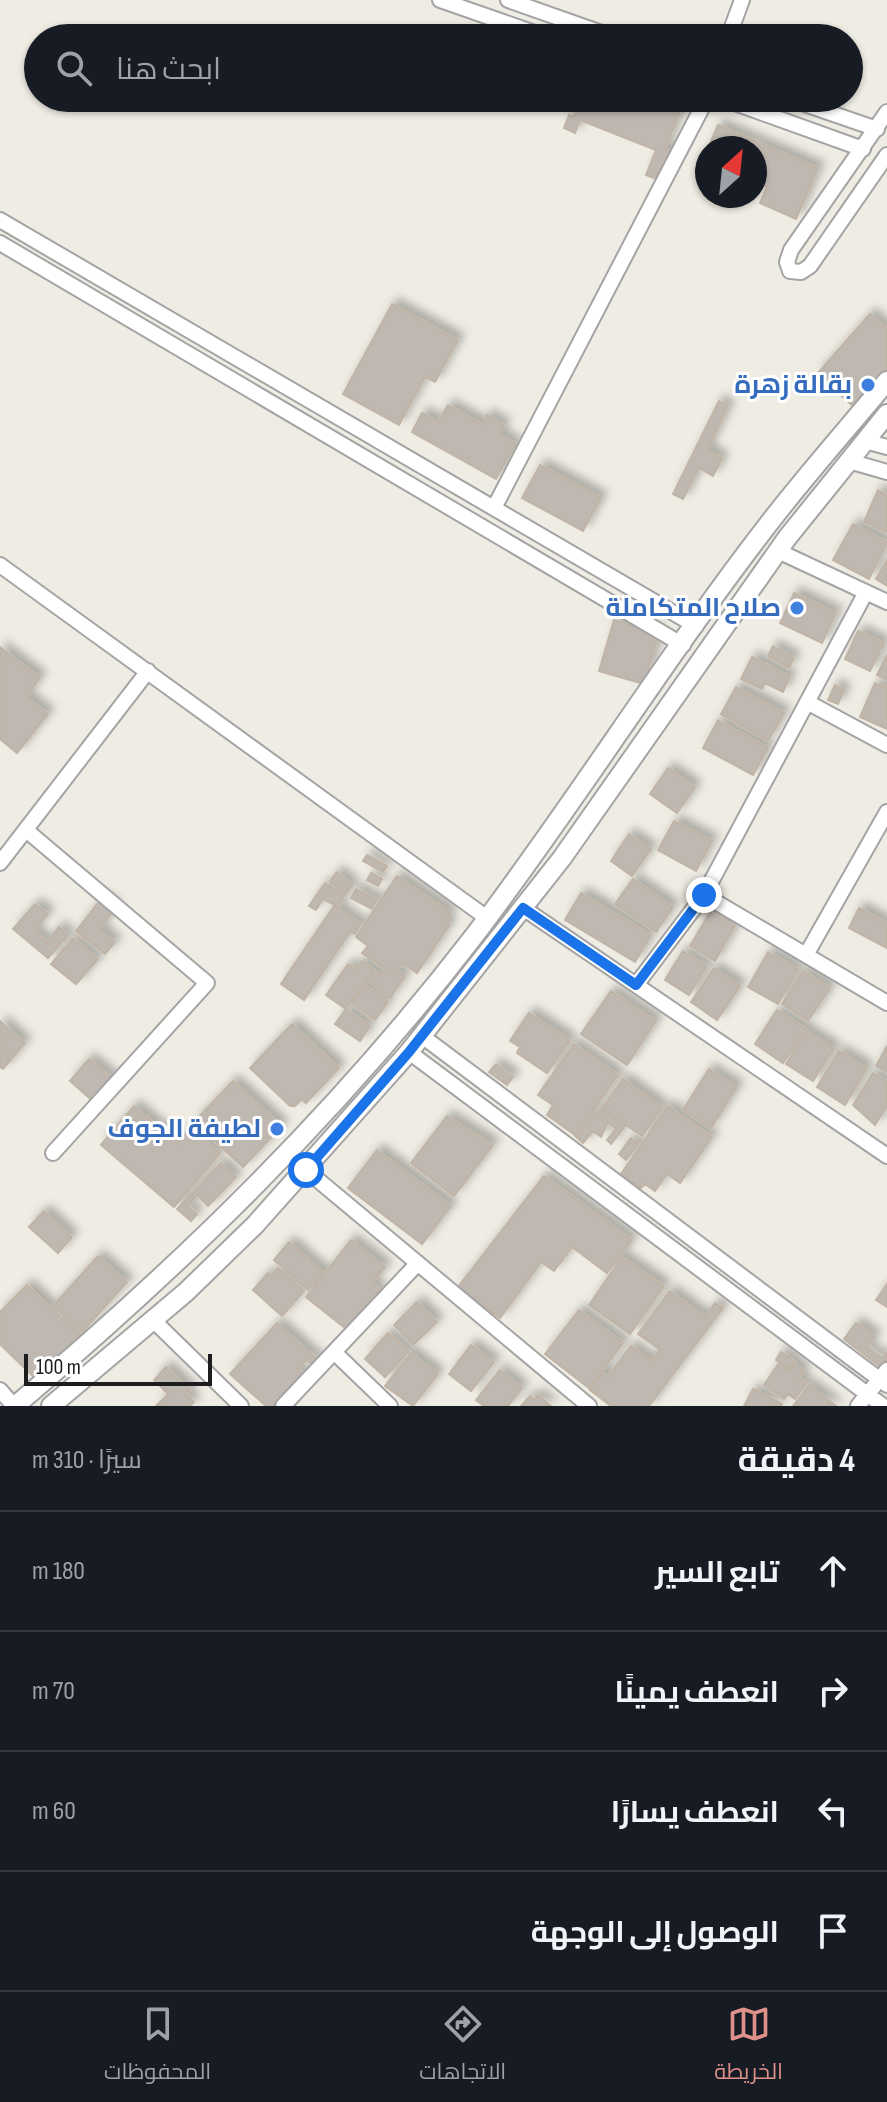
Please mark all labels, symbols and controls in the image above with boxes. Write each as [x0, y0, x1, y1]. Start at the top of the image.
search box [24, 24, 863, 112]
icon: search [52, 46, 96, 90]
text: ابحث هنا [116, 52, 221, 88]
north arrow [695, 136, 767, 208]
place label: بقالة زهرة [734, 370, 852, 401]
marker: بقالة زهرة [859, 376, 877, 394]
place label: صلاح المتكاملة [606, 593, 781, 624]
marker: صلاح المتكاملة [788, 599, 806, 617]
route end [686, 877, 722, 913]
place label: لطيفة الجوف [108, 1114, 261, 1145]
marker: لطيفة الجوف [268, 1120, 286, 1138]
route start [288, 1152, 324, 1188]
scale bar [24, 1350, 212, 1386]
text: 100 m [36, 1354, 81, 1381]
text: 4 دقيقة [738, 1440, 855, 1481]
text: سيرًا · 310 m [32, 1445, 142, 1476]
icon: ahead [811, 1549, 855, 1593]
text: تابع السير [655, 1555, 779, 1591]
text: 180 m [32, 1556, 85, 1587]
icon: right [811, 1669, 855, 1713]
text: انعطف يمينًا [614, 1675, 779, 1711]
text: 70 m [32, 1676, 75, 1707]
icon: left [811, 1789, 855, 1833]
text: انعطف يسارًا [611, 1795, 779, 1831]
text: 60 m [32, 1796, 76, 1827]
icon: arrive [811, 1909, 855, 1953]
text: الوصول إلى الوجهة [531, 1915, 779, 1951]
tab: المحفوظات [104, 2002, 211, 2092]
tab: الاتجاهات [419, 2002, 506, 2092]
tab: الخريطة [714, 2002, 783, 2092]

